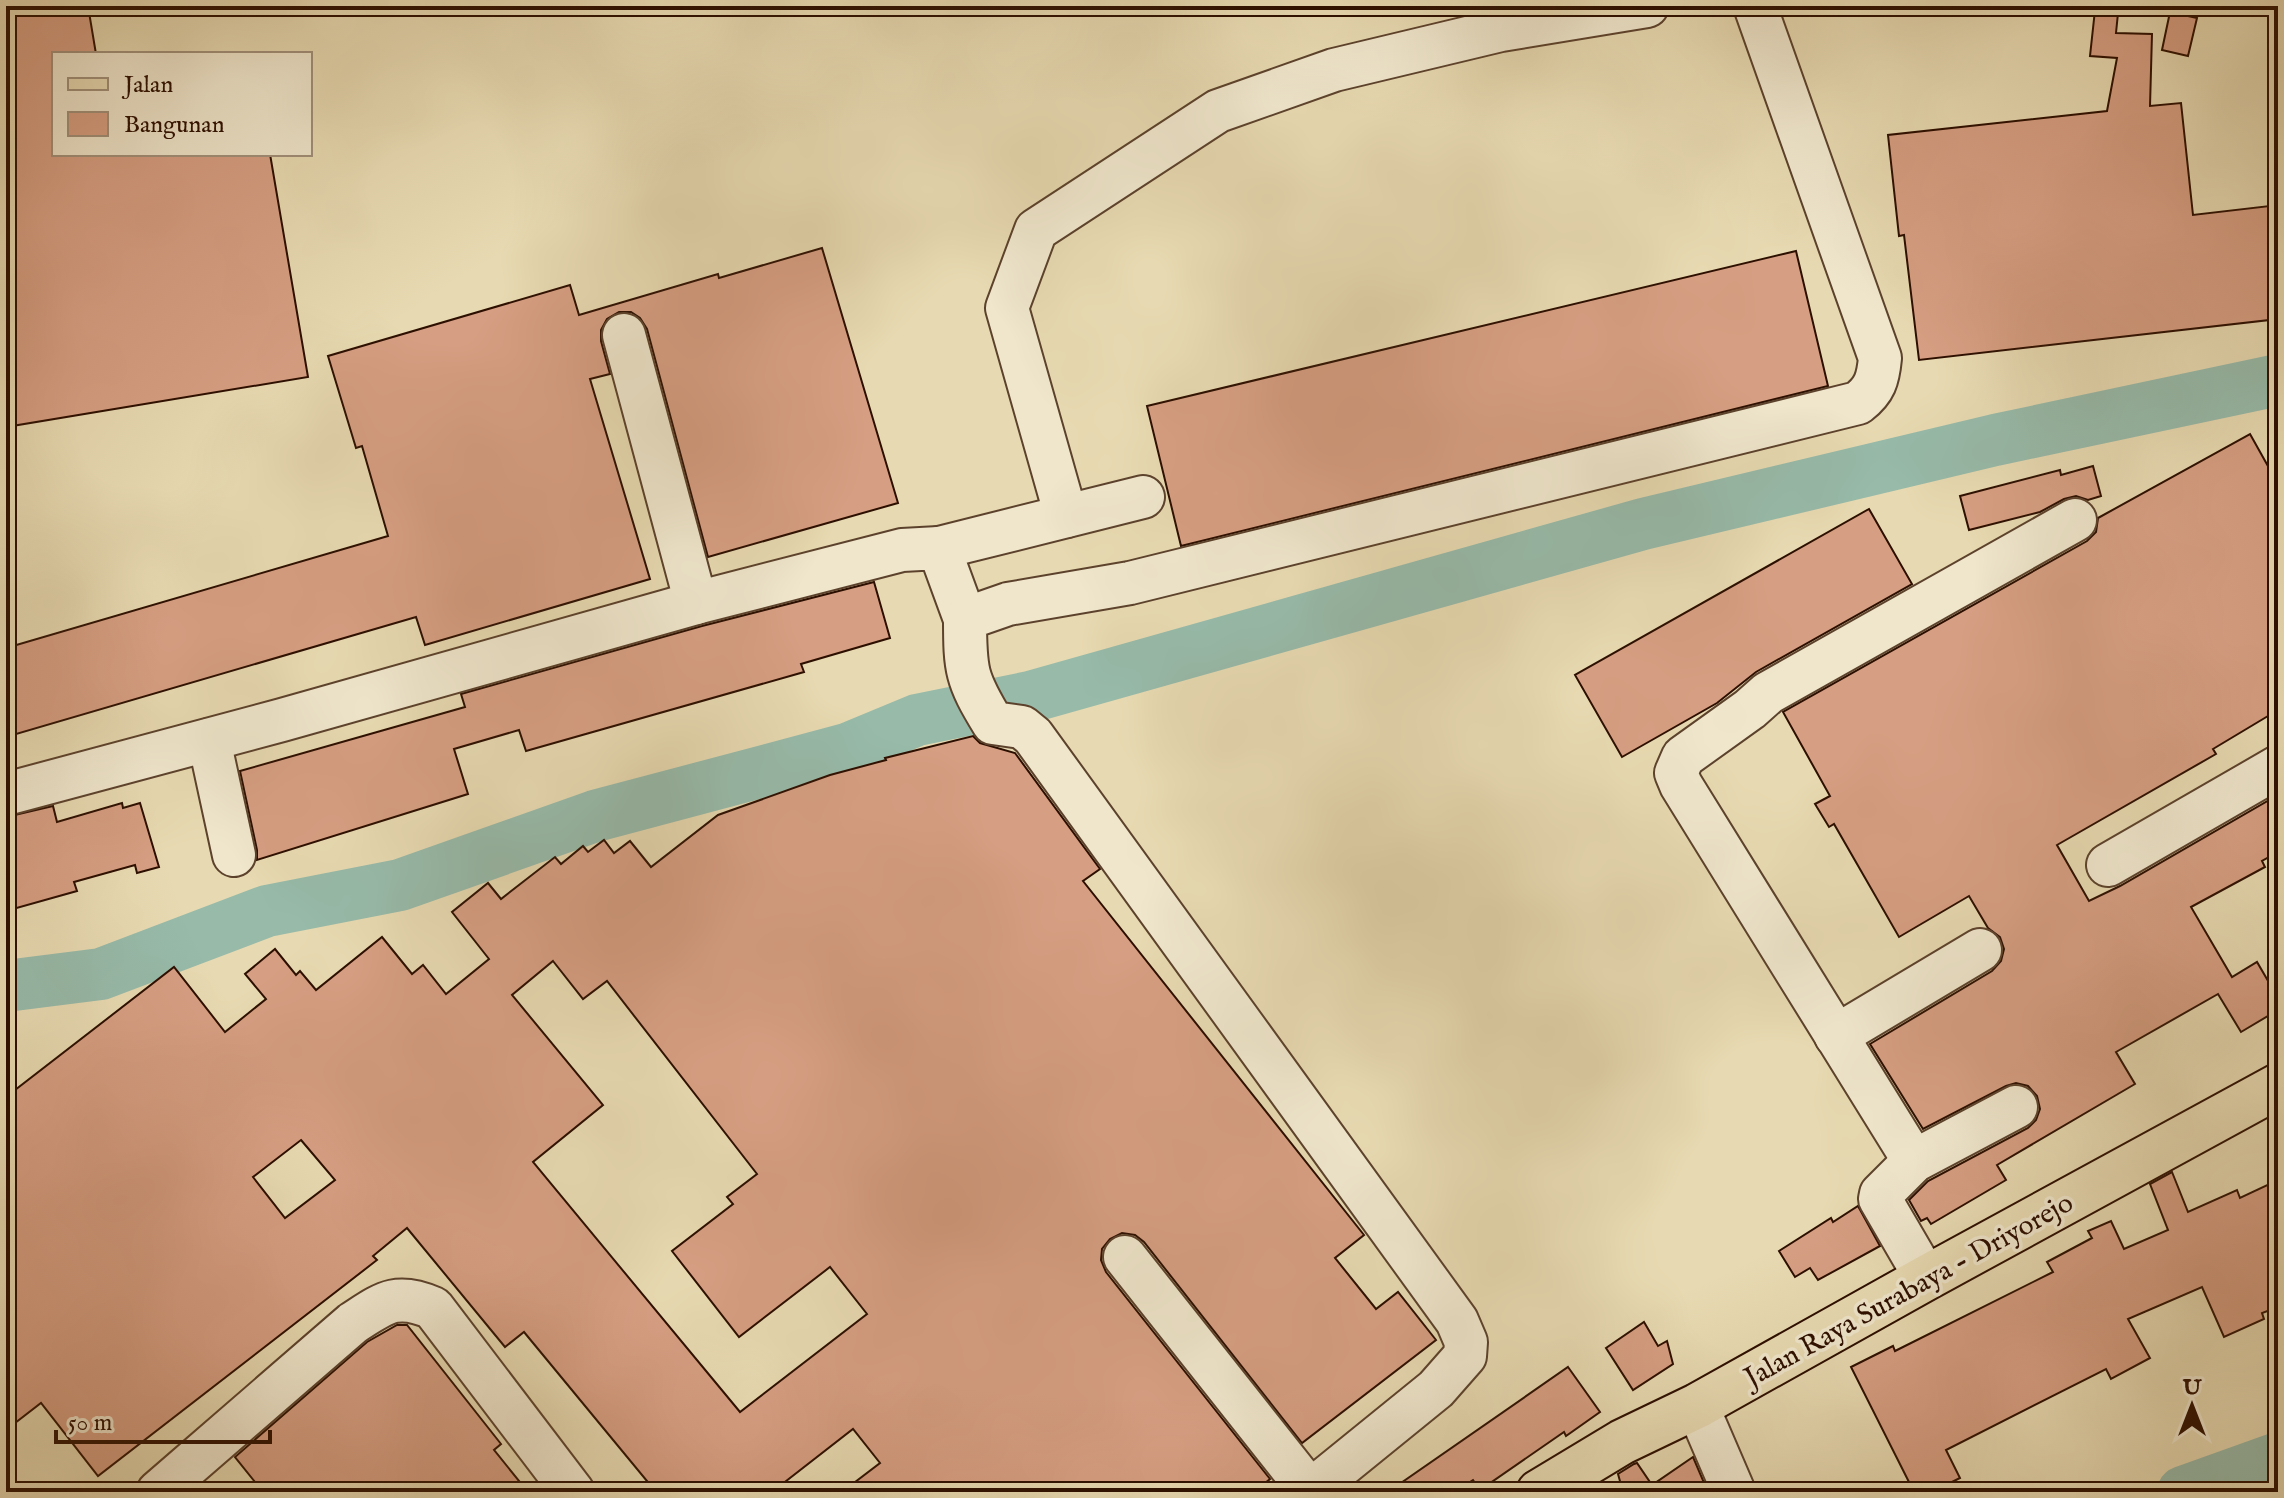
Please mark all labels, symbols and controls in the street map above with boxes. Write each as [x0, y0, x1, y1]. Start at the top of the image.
legend [52, 52, 312, 156]
text: Jalan [121, 70, 173, 101]
text: Bangunan [124, 110, 225, 141]
street label: Jalan Raya Surabaya - Driyorejo [1736, 1186, 2080, 1398]
north arrow [2152, 1366, 2232, 1446]
text: U [2182, 1374, 2203, 1402]
scale bar [56, 1394, 270, 1444]
text: 50 m [68, 1408, 112, 1439]

